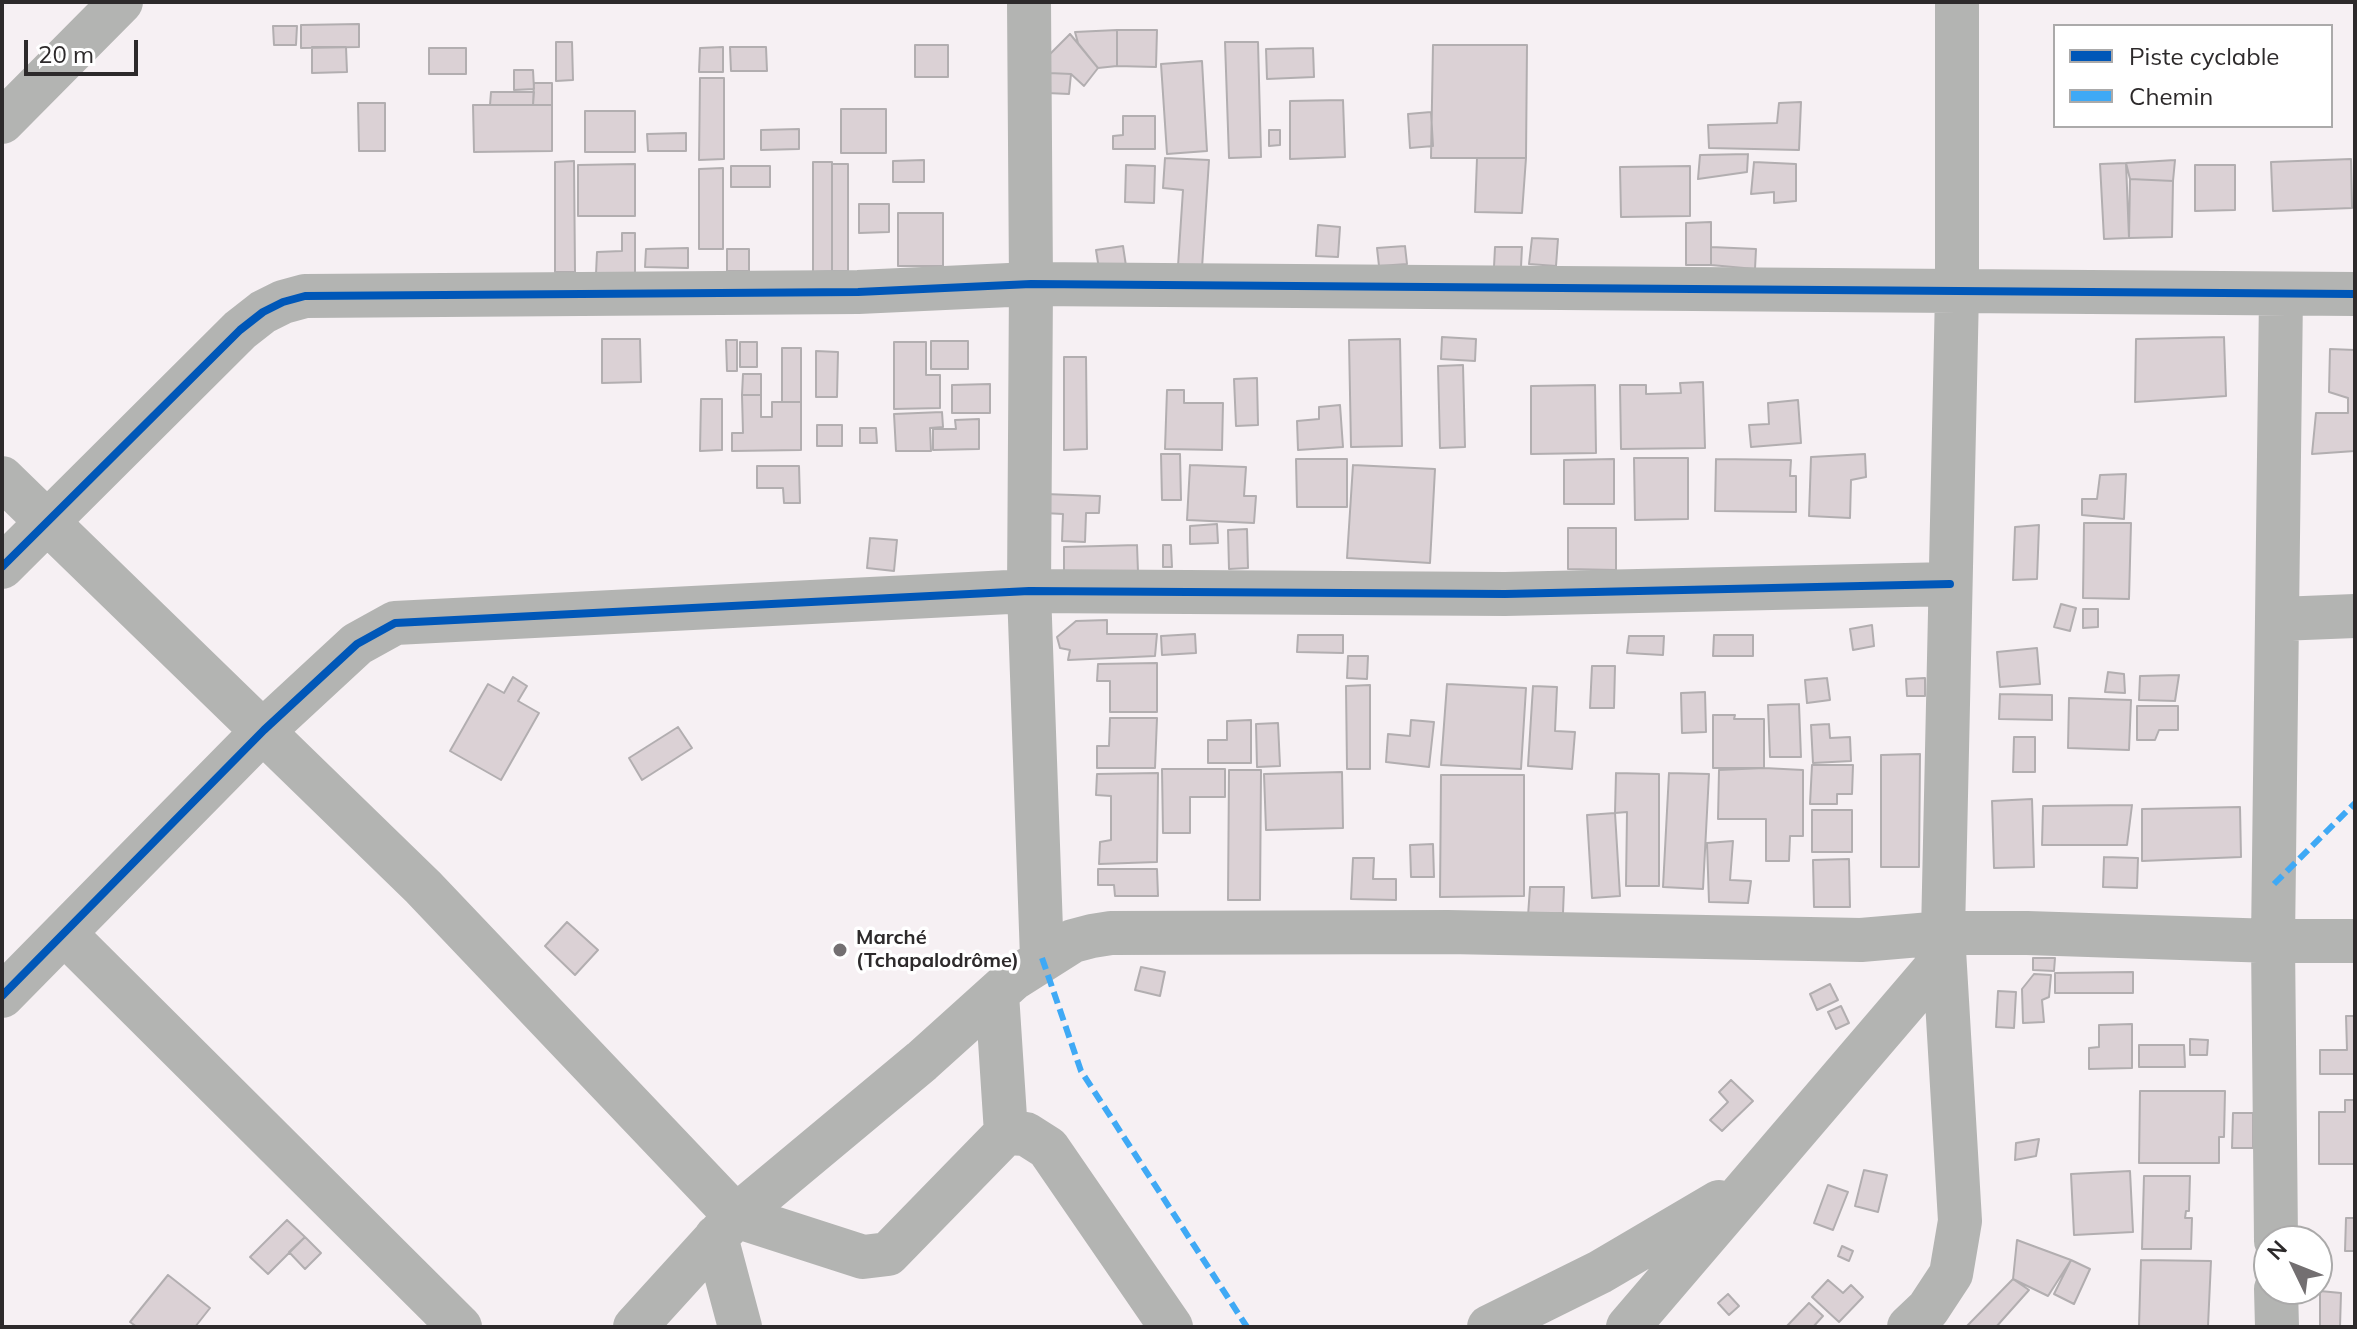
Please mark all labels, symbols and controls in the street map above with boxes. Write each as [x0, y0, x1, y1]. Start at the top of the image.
scale bar [28, 24, 142, 74]
legend [2053, 24, 2333, 128]
text: 20 m [38, 39, 94, 69]
text: Piste cyclable [2129, 41, 2279, 71]
text: Chemin [2129, 81, 2213, 111]
place label: Marché (Tchapalodrôme) [856, 926, 1019, 973]
marker: Marché (Tchapalodrôme) [831, 941, 849, 959]
north arrow [2253, 1225, 2333, 1305]
text: N [2261, 1234, 2293, 1266]

